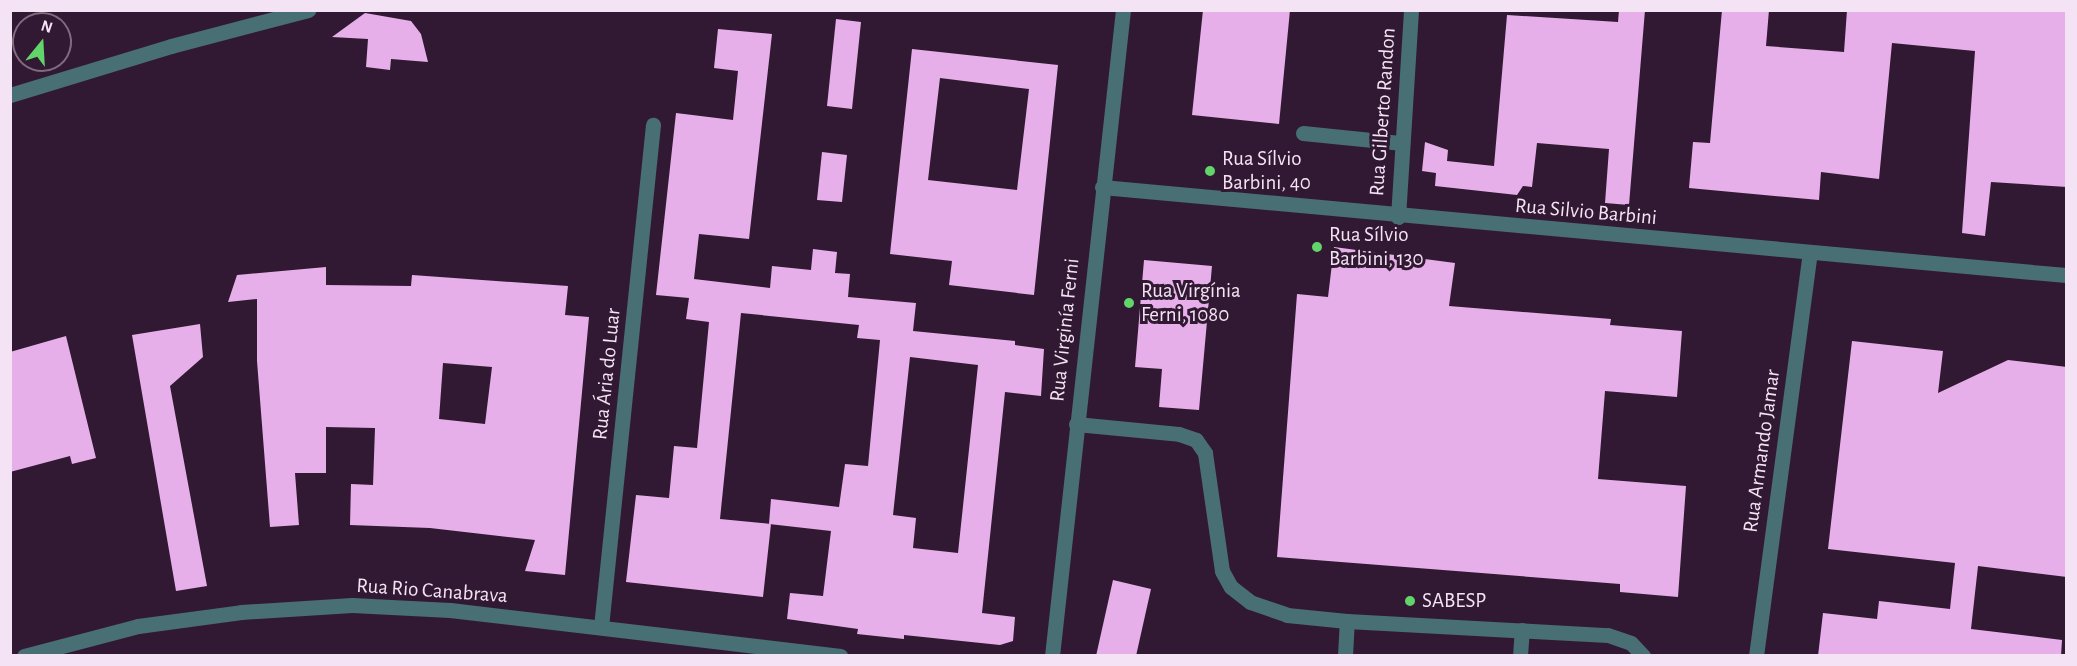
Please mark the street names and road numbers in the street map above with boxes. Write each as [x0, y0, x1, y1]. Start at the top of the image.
street label: Rua Gilberto Randon [1365, 27, 1401, 197]
street label: Rua Silvio Barbini [1514, 193, 1658, 231]
street label: Rua Virginía Ferni [1045, 257, 1085, 403]
street label: Rua Ária do Luar [588, 307, 626, 441]
street label: Rua Armando Jamar [1738, 368, 1786, 534]
street label: Rua Rio Canabrava [356, 573, 508, 609]

